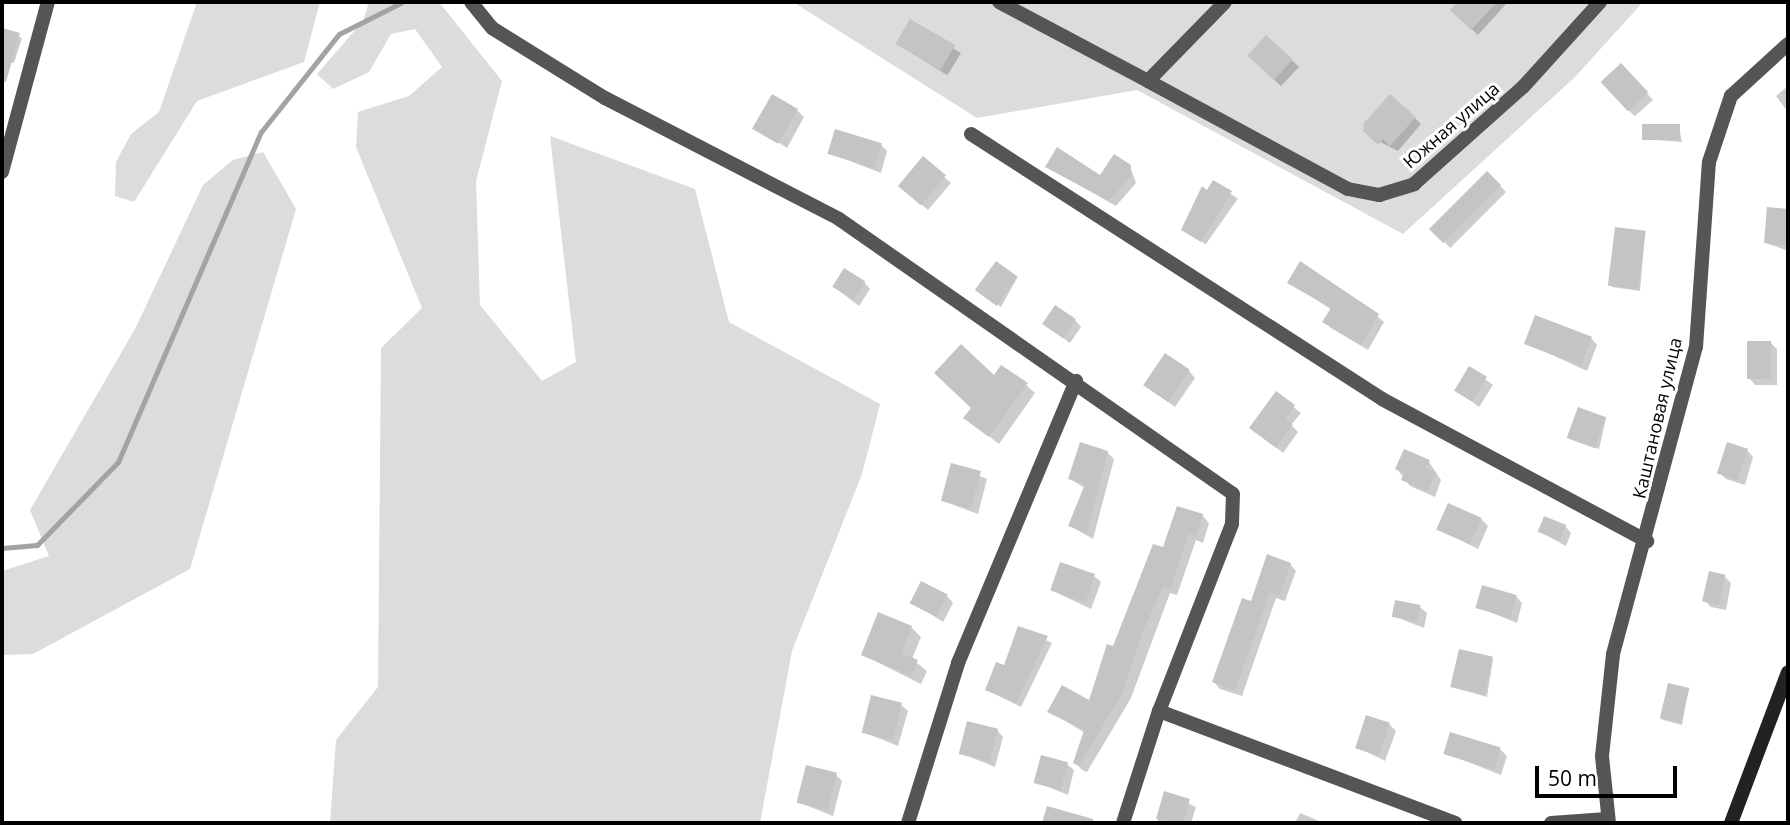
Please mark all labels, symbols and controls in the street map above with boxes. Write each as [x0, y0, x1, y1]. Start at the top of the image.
street label: Южная улица [1399, 77, 1503, 173]
street label: Каштановая улица [1628, 335, 1686, 501]
scale bar [1538, 752, 1680, 796]
text: 50 m [1548, 764, 1597, 792]

